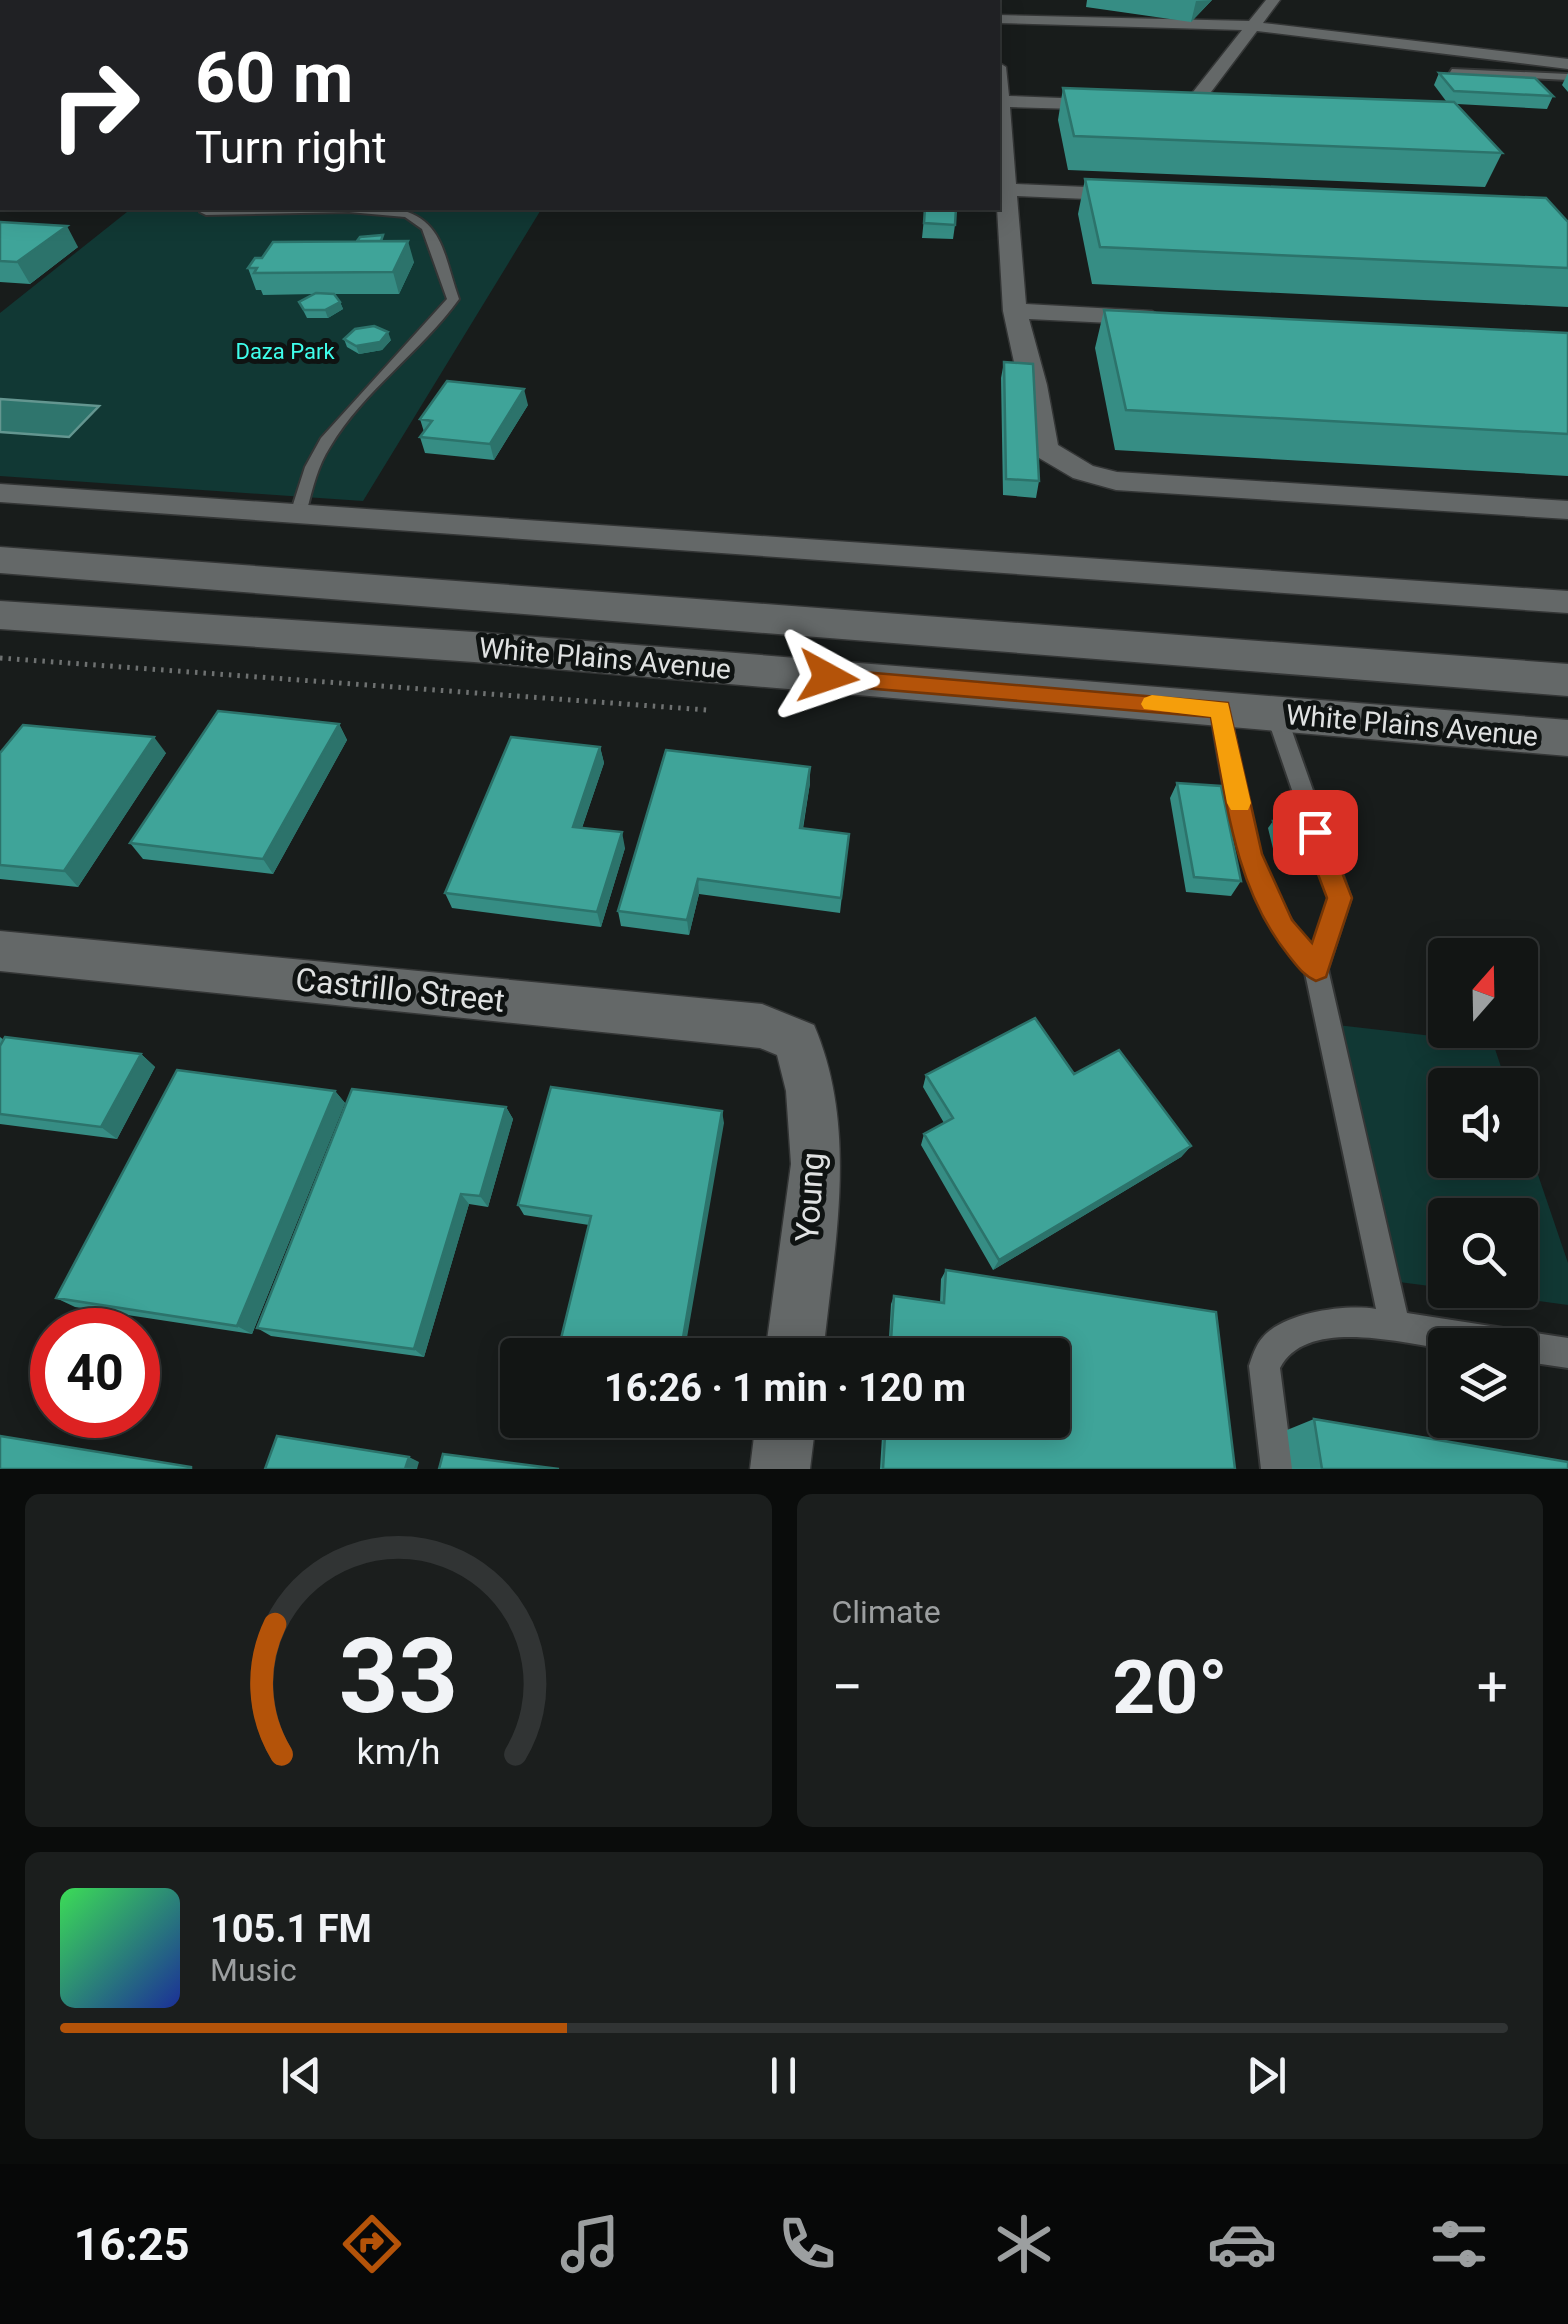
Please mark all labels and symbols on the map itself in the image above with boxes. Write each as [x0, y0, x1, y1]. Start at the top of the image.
park label: Daza Park [235, 339, 335, 364]
position arrow [776, 625, 880, 729]
street label: White Plains Avenue [478, 631, 732, 686]
street label: White Plains Avenue [1285, 698, 1539, 753]
pin [1273, 790, 1358, 875]
north arrow [1428, 938, 1538, 1048]
street label: Castrillo Street [294, 960, 506, 1020]
street label: Young [788, 1151, 832, 1243]
speed limit sign: 40 [30, 1308, 160, 1438]

